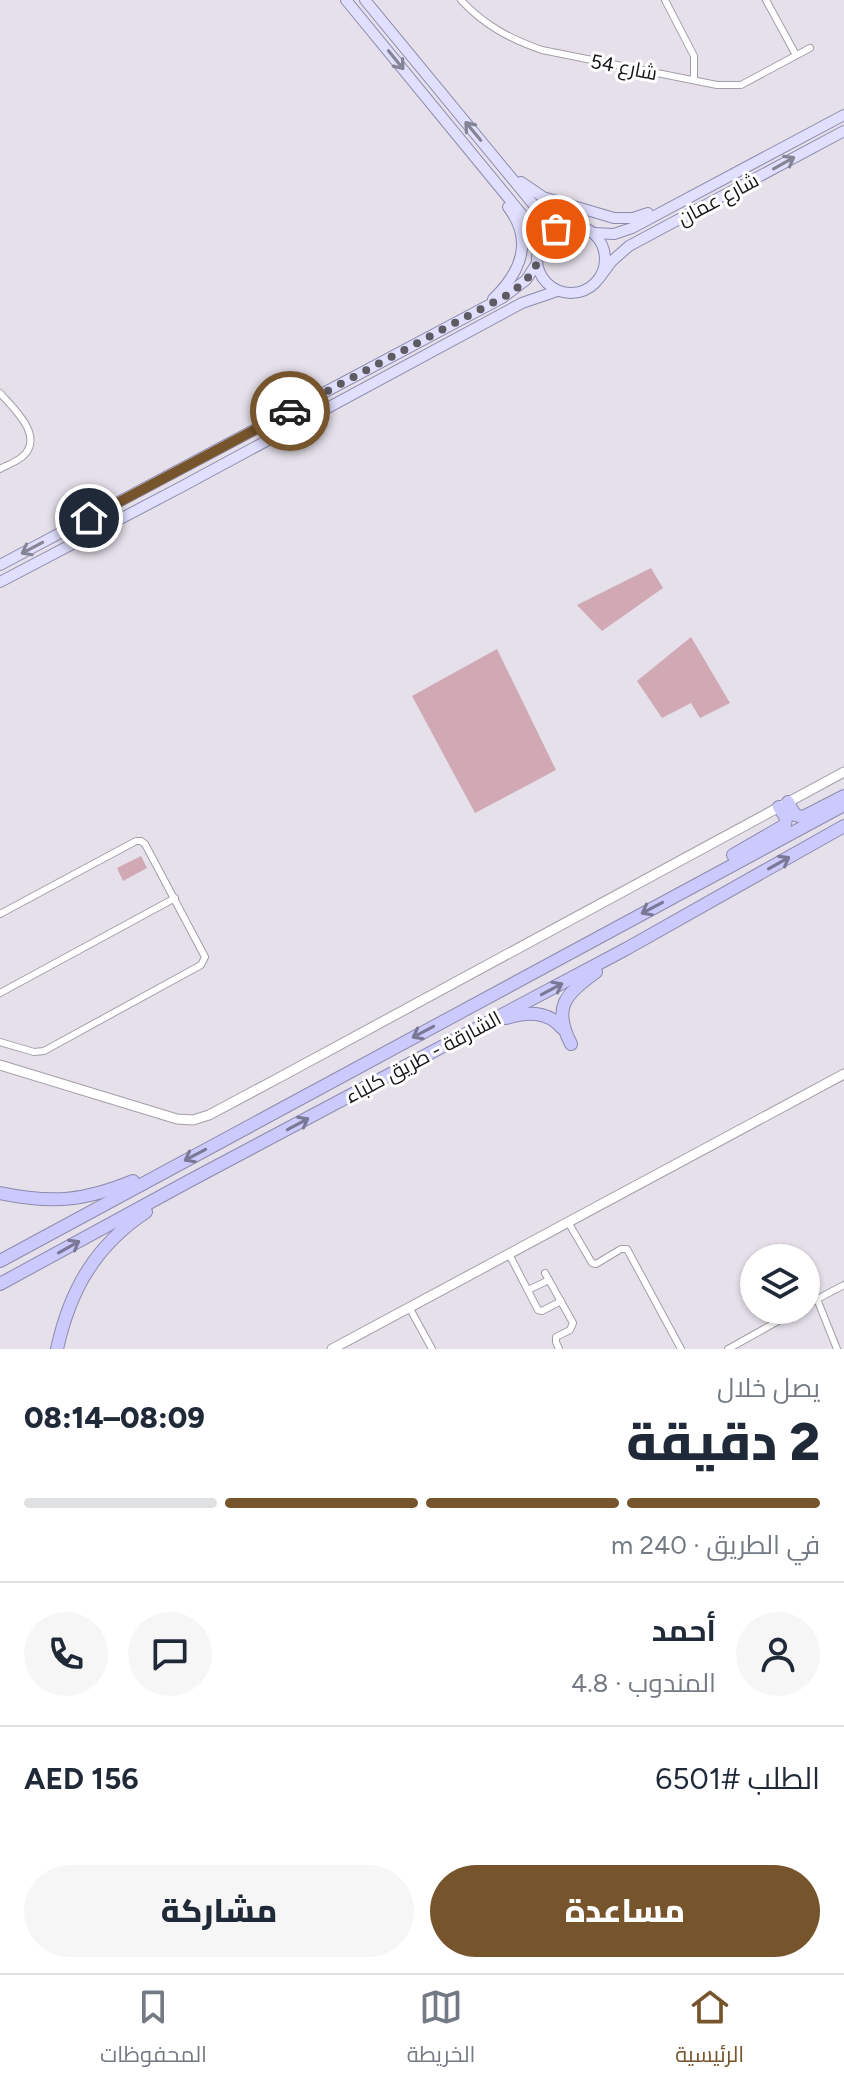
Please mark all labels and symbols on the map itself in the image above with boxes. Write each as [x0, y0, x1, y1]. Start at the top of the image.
one-way arrow [387, 49, 405, 70]
street label: شارع 54 [588, 49, 659, 87]
one-way arrow [464, 122, 482, 142]
one-way arrow [772, 155, 795, 171]
street label: شارع عمان [673, 168, 764, 232]
pin [522, 195, 590, 263]
courier [250, 371, 330, 451]
pin [55, 484, 123, 552]
one-way arrow [21, 541, 45, 557]
one-way arrow [767, 854, 790, 870]
one-way arrow [641, 901, 664, 917]
one-way arrow [540, 980, 563, 996]
street label: الشارقة - طريق كلباء [341, 1006, 506, 1109]
one-way arrow [412, 1025, 436, 1040]
one-way arrow [285, 1115, 309, 1131]
one-way arrow [183, 1148, 207, 1164]
one-way arrow [56, 1238, 80, 1254]

